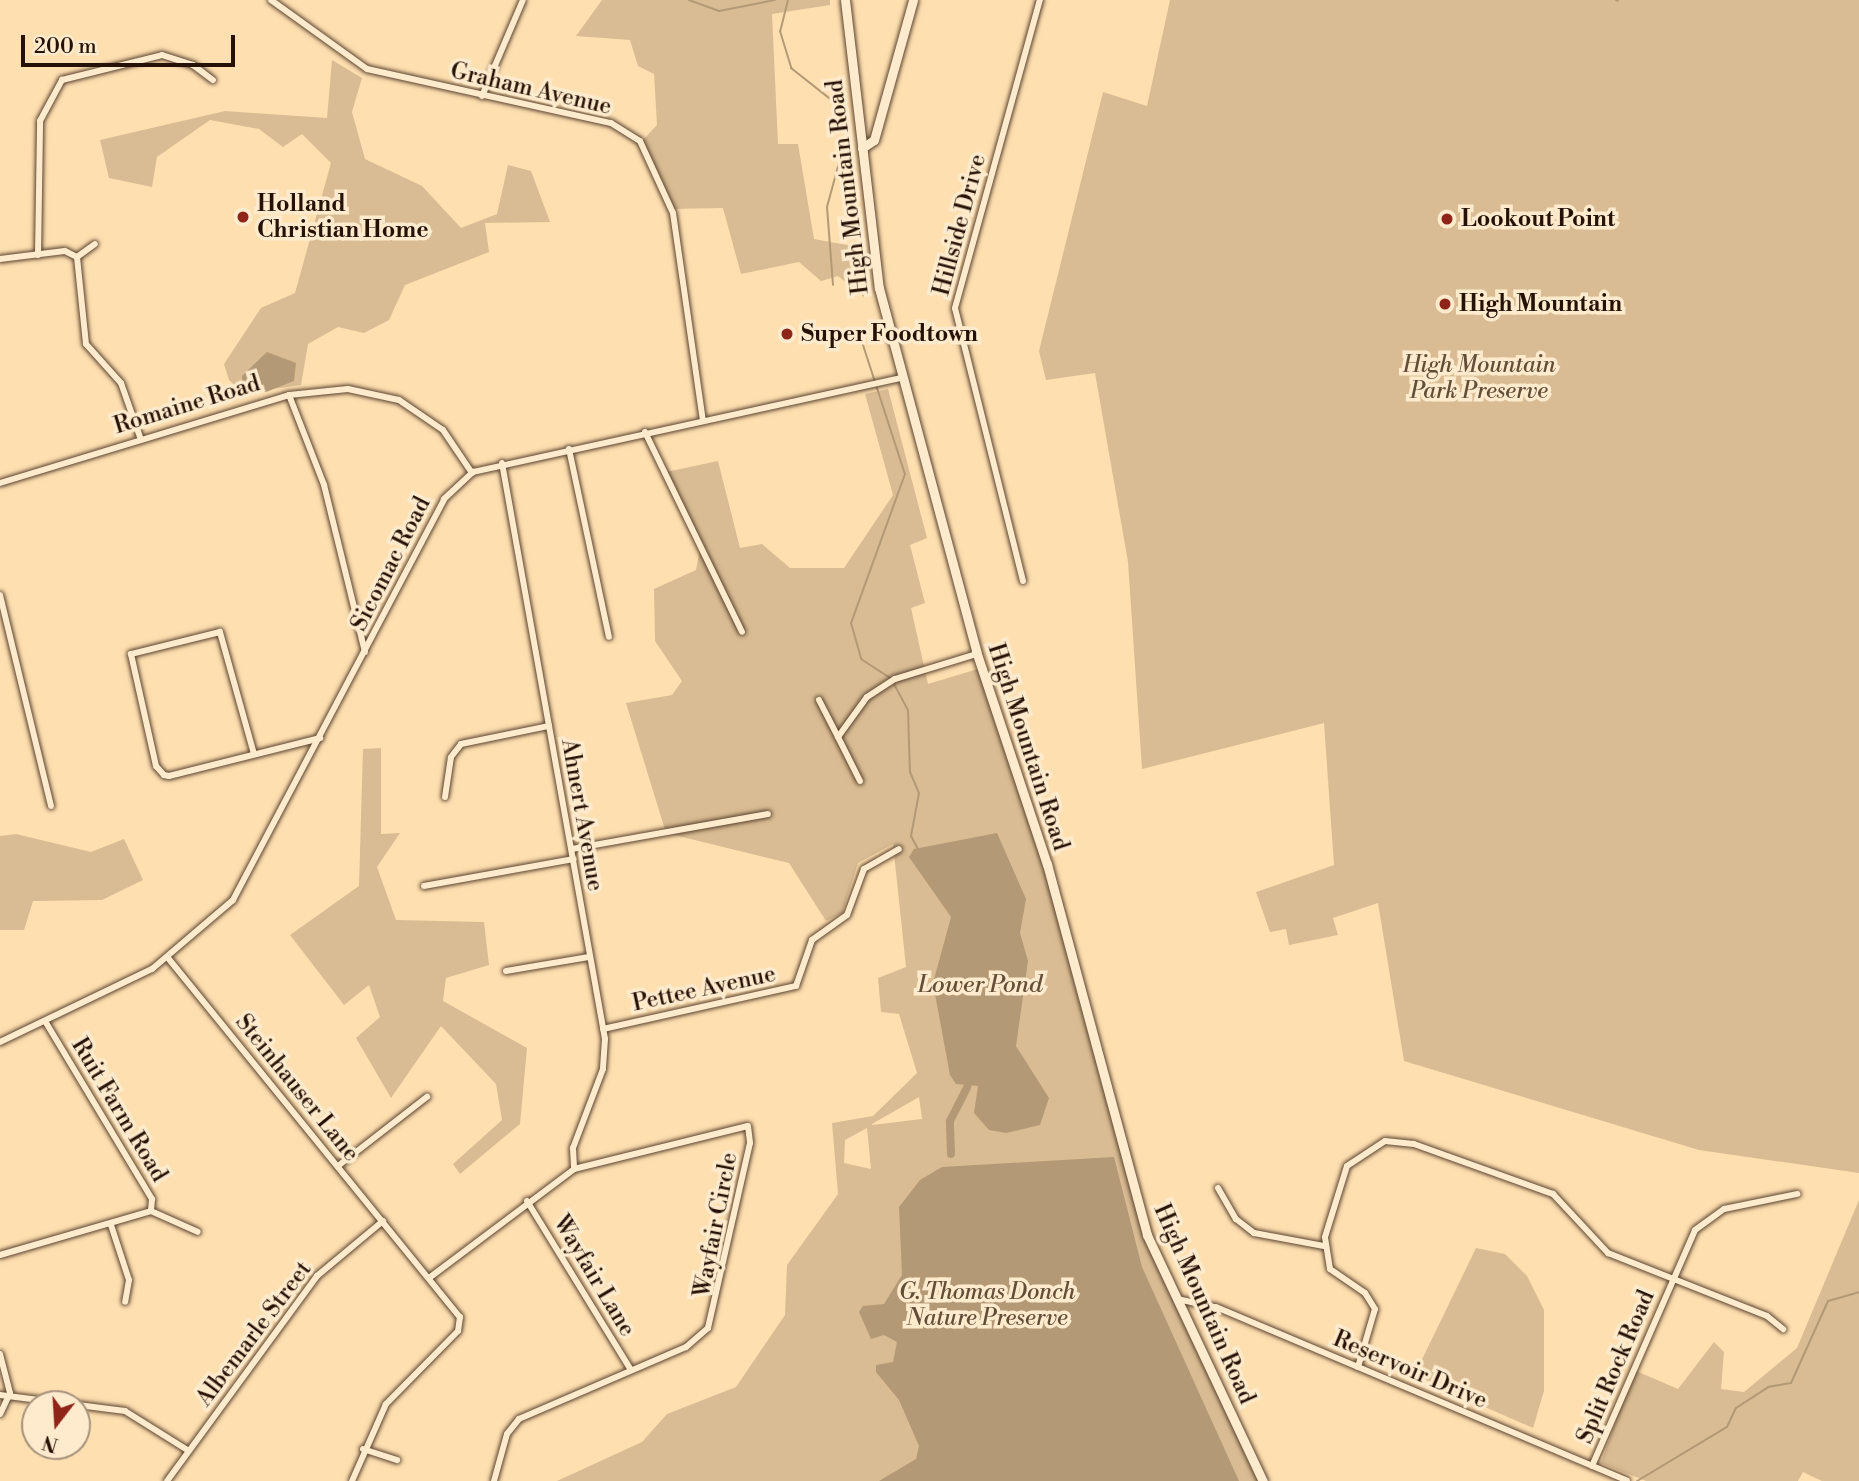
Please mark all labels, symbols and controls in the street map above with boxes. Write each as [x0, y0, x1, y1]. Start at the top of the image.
scale bar [24, 21, 238, 65]
text: 200 m [34, 34, 97, 60]
street label: Graham Avenue [448, 57, 614, 121]
street label: High Mountain Road [821, 78, 875, 296]
street label: Hillside Drive [928, 151, 992, 299]
place label: Holland Christian Home [257, 190, 429, 244]
place label: Lookout Point [1461, 205, 1615, 233]
marker: Holland Christian Home [235, 209, 251, 225]
marker: Lookout Point [1439, 211, 1455, 227]
place label: High Mountain [1459, 290, 1622, 318]
marker: High Mountain [1437, 296, 1453, 312]
place label: Super Foodtown [801, 320, 978, 348]
marker: Super Foodtown [779, 326, 795, 342]
park label: High Mountain Park Preserve [1402, 351, 1556, 405]
street label: Romaine Road [111, 370, 263, 440]
street label: Sicomac Road [345, 492, 437, 636]
street label: High Mountain Road [982, 640, 1074, 854]
street label: Ahnert Avenue [555, 737, 609, 893]
street label: Pettee Avenue [630, 960, 778, 1018]
water label: Lower Pond [918, 972, 1042, 1000]
street label: Steinhauser Lane [229, 1009, 365, 1167]
street label: Ruit Farm Road [65, 1033, 173, 1187]
street label: Wayfair Circle [688, 1150, 744, 1300]
street label: High Mountain Road [1147, 1200, 1261, 1408]
street label: Wayfair Lane [547, 1210, 641, 1342]
street label: Albemarle Street [191, 1256, 317, 1412]
park label: G. Thomas Donch Nature Preserve [899, 1278, 1075, 1332]
street label: Split Rock Road [1571, 1286, 1661, 1448]
street label: Reservoir Drive [1329, 1325, 1491, 1415]
north arrow [21, 1390, 91, 1460]
text: N [40, 1429, 61, 1457]

